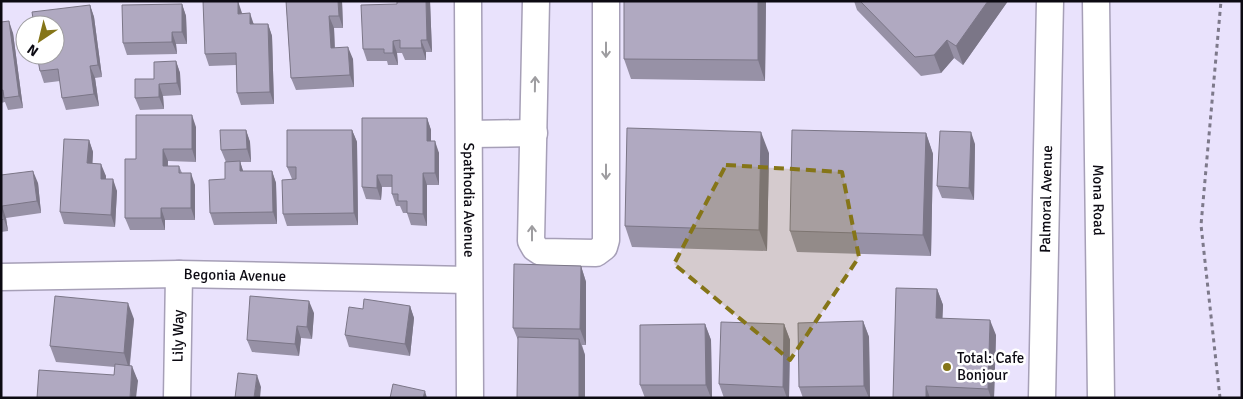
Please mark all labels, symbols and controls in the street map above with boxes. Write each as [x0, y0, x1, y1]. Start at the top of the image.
north arrow [15, 15, 65, 65]
text: N [24, 40, 42, 60]
one-way arrow [601, 42, 611, 58]
one-way arrow [530, 76, 539, 92]
street label: Spathodia Avenue [460, 143, 478, 257]
street label: Palmoral Avenue [1036, 145, 1056, 253]
one-way arrow [601, 164, 611, 180]
street label: Mona Road [1089, 164, 1108, 236]
one-way arrow [527, 225, 537, 242]
street label: Begonia Avenue [184, 265, 286, 285]
street label: Lily Way [169, 309, 187, 363]
place label: Total: Cafe Bonjour [957, 349, 1024, 384]
marker: Total: Cafe Bonjour [941, 361, 953, 373]

